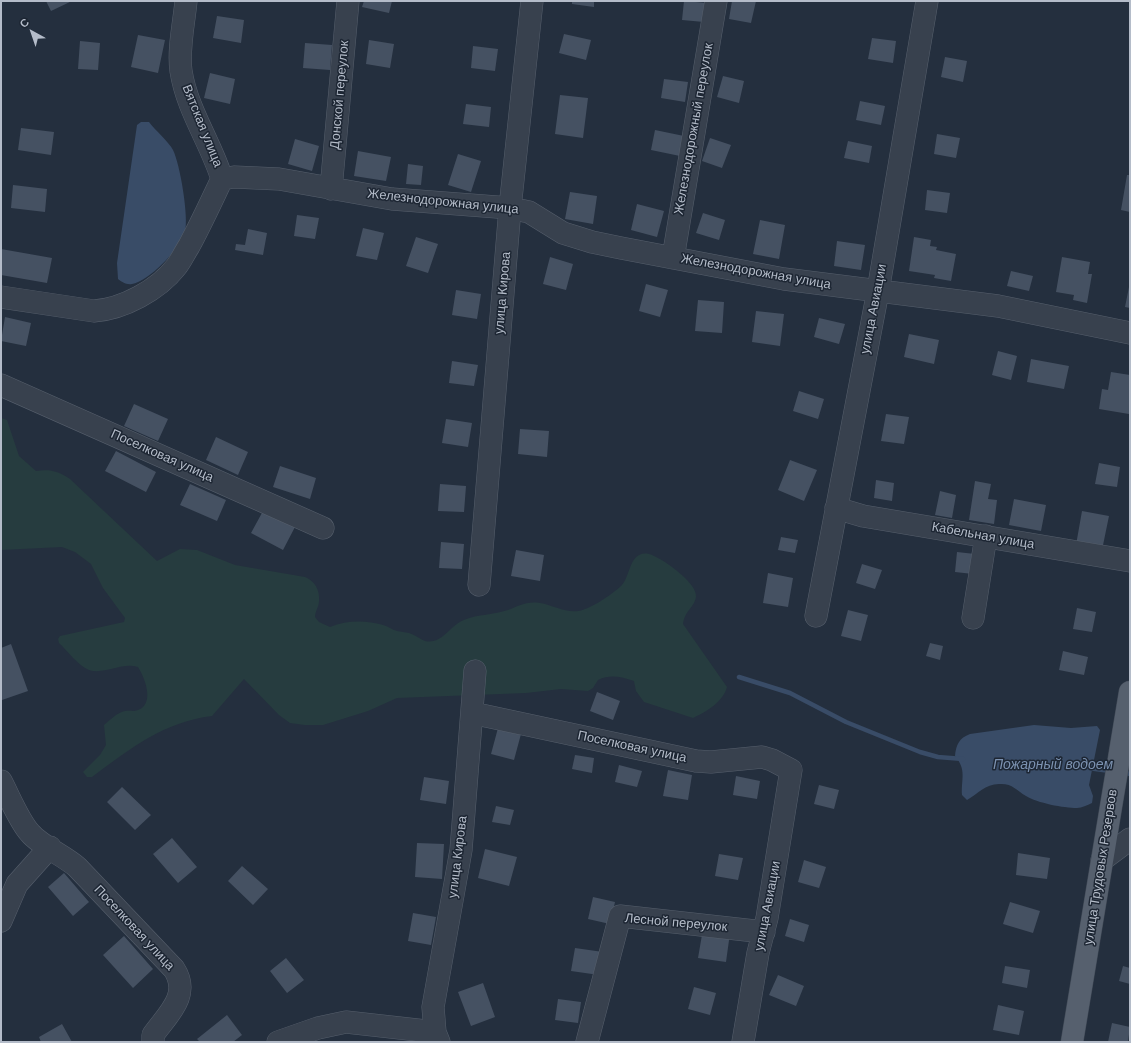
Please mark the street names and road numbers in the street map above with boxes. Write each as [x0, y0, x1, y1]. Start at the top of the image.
street label: Донской переулок [327, 40, 353, 150]
street label: Железнодорожный переулок [671, 42, 717, 216]
street label: Вятская улица [178, 83, 226, 169]
street label: Железнодорожная улица [367, 186, 519, 218]
street label: улица Кирова [492, 251, 514, 335]
street label: Железнодорожная улица [680, 251, 832, 293]
street label: улица Авиации [858, 263, 890, 355]
street label: Поселковая улица [108, 426, 216, 486]
street label: Кабельная улица [930, 519, 1036, 553]
street label: Поселковая улица [576, 728, 688, 766]
street label: улица Трудовых Резервов [1081, 788, 1121, 946]
street label: улица Кирова [445, 815, 471, 899]
street label: улица Авиации [752, 860, 784, 952]
street label: Поселковая улица [90, 882, 178, 974]
street label: Лесной переулок [624, 911, 728, 935]

